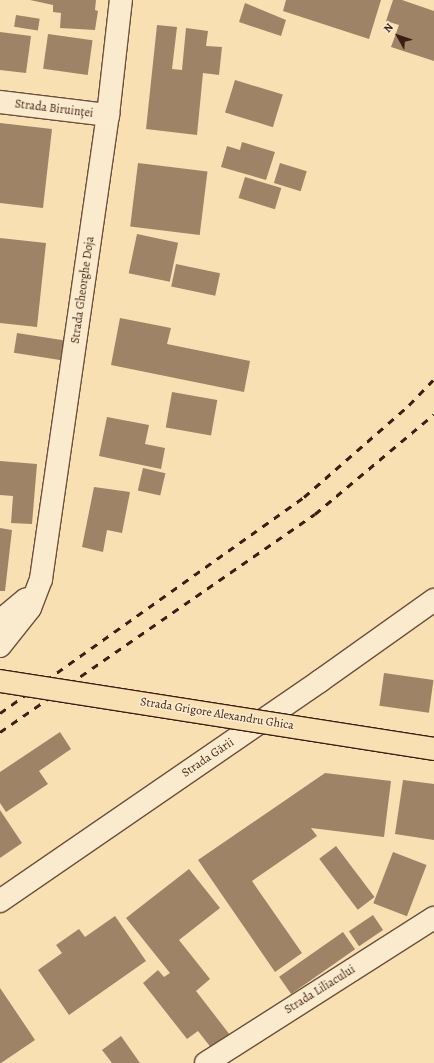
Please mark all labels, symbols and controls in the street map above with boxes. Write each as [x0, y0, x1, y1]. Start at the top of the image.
north arrow [378, 16, 418, 56]
text: N [380, 20, 397, 36]
street label: Strada Biruinței [14, 97, 94, 121]
street label: Strada Gheorghe Doja [68, 235, 98, 345]
street label: Strada Grigore Alexandru Ghica [139, 695, 295, 733]
street label: Strada Gării [179, 735, 237, 781]
street label: Strada Liliacului [282, 963, 358, 1017]

